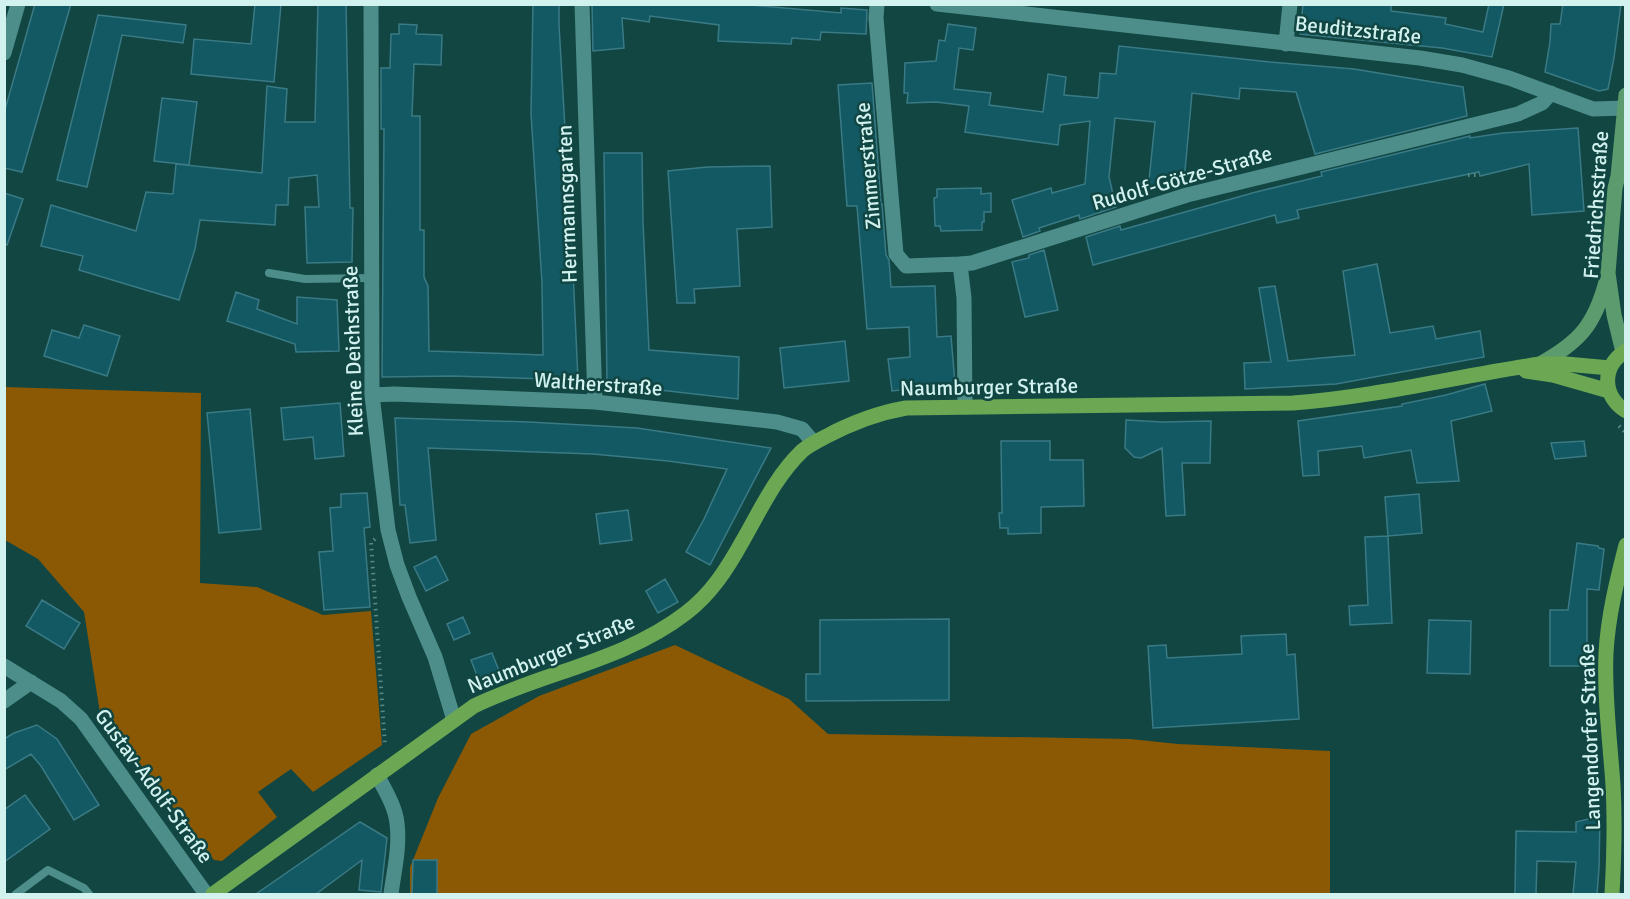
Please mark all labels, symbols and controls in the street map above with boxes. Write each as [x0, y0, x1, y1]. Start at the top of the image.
street label: Beuditzstraße [1294, 10, 1422, 50]
street label: Zimmerstraße [849, 101, 887, 231]
street label: Herrmannsgarten [551, 124, 583, 284]
street label: Friedrichsstraße [1578, 130, 1614, 280]
street label: Rudolf-Götze-Straße [1089, 140, 1275, 216]
street label: Kleine Deichstraße [337, 265, 369, 437]
street label: Waltherstraße [533, 367, 663, 401]
street label: Naumburger Straße [900, 372, 1078, 402]
street label: Naumburger Straße [464, 609, 638, 699]
street label: Langendorfer Straße [1574, 643, 1606, 831]
street label: Gustav-Adolf-Straße [89, 704, 219, 868]

